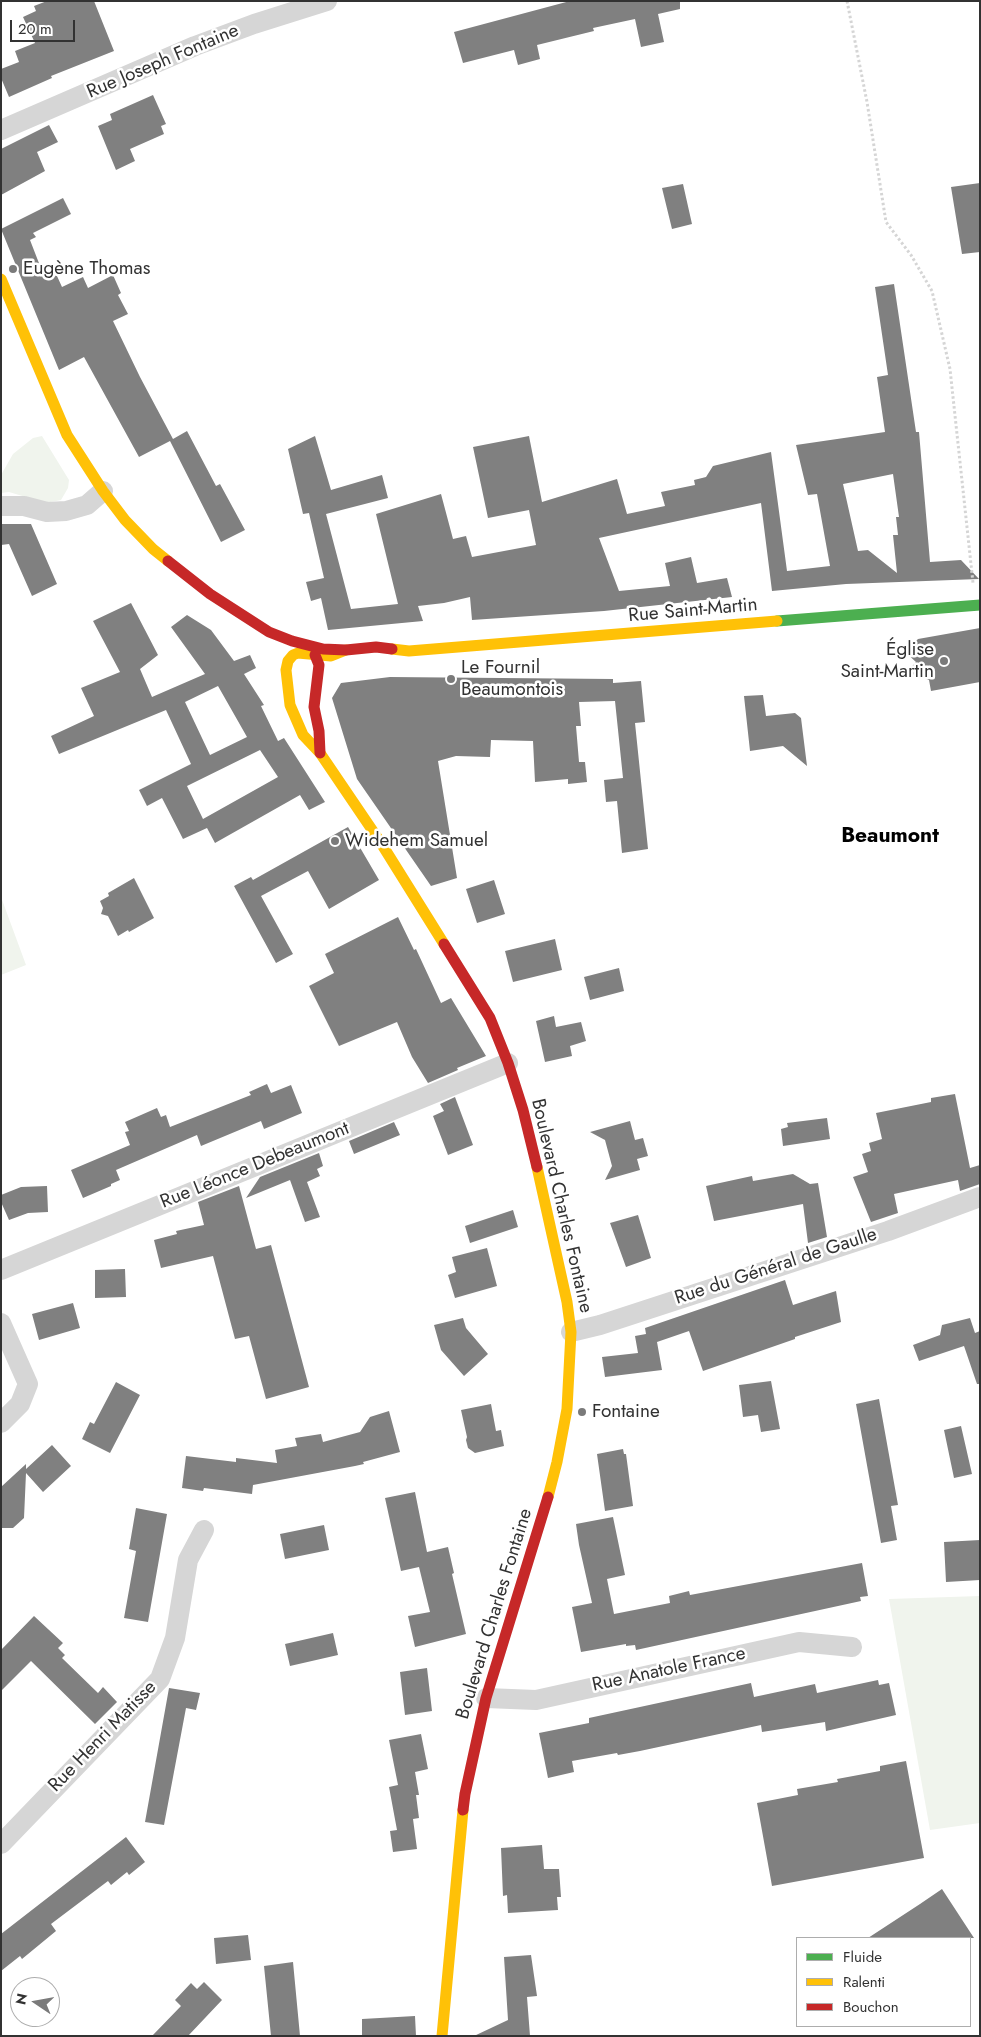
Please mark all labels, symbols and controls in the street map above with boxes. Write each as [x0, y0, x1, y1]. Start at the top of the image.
scale bar [12, 10, 78, 42]
text: 20 m [18, 18, 52, 40]
street label: Rue Joseph Fontaine [84, 20, 242, 104]
place label: Eugène Thomas [23, 258, 150, 280]
marker: Eugène Thomas [7, 263, 19, 275]
street label: Rue Saint-Martin [627, 594, 759, 628]
place label: Église Saint-Martin [840, 639, 934, 683]
marker: Église Saint-Martin [938, 655, 950, 667]
place label: Le Fournil Beaumontois [461, 657, 563, 701]
marker: Le Fournil Beaumontois [445, 673, 457, 685]
district label: Beaumont [841, 824, 939, 850]
place label: Widehem Samuel [345, 830, 488, 852]
marker: Widehem Samuel [329, 835, 341, 847]
street label: Boulevard Charles Fontaine [525, 1097, 597, 1315]
street label: Rue Léonce Debeaumont [157, 1118, 353, 1214]
street label: Rue du Général de Gaulle [672, 1224, 880, 1310]
place label: Fontaine [592, 1401, 660, 1423]
marker: Fontaine [576, 1406, 588, 1418]
street label: Boulevard Charles Fontaine [452, 1506, 538, 1722]
street label: Rue Anatole France [590, 1643, 748, 1697]
street label: Rue Henri Matisse [44, 1677, 162, 1797]
legend [796, 1937, 971, 2027]
text: Fluide [843, 1946, 882, 1968]
text: Ralenti [843, 1971, 885, 1993]
north arrow [10, 1977, 60, 2027]
text: N [10, 1992, 32, 2007]
text: Bouchon [843, 1996, 899, 2018]

